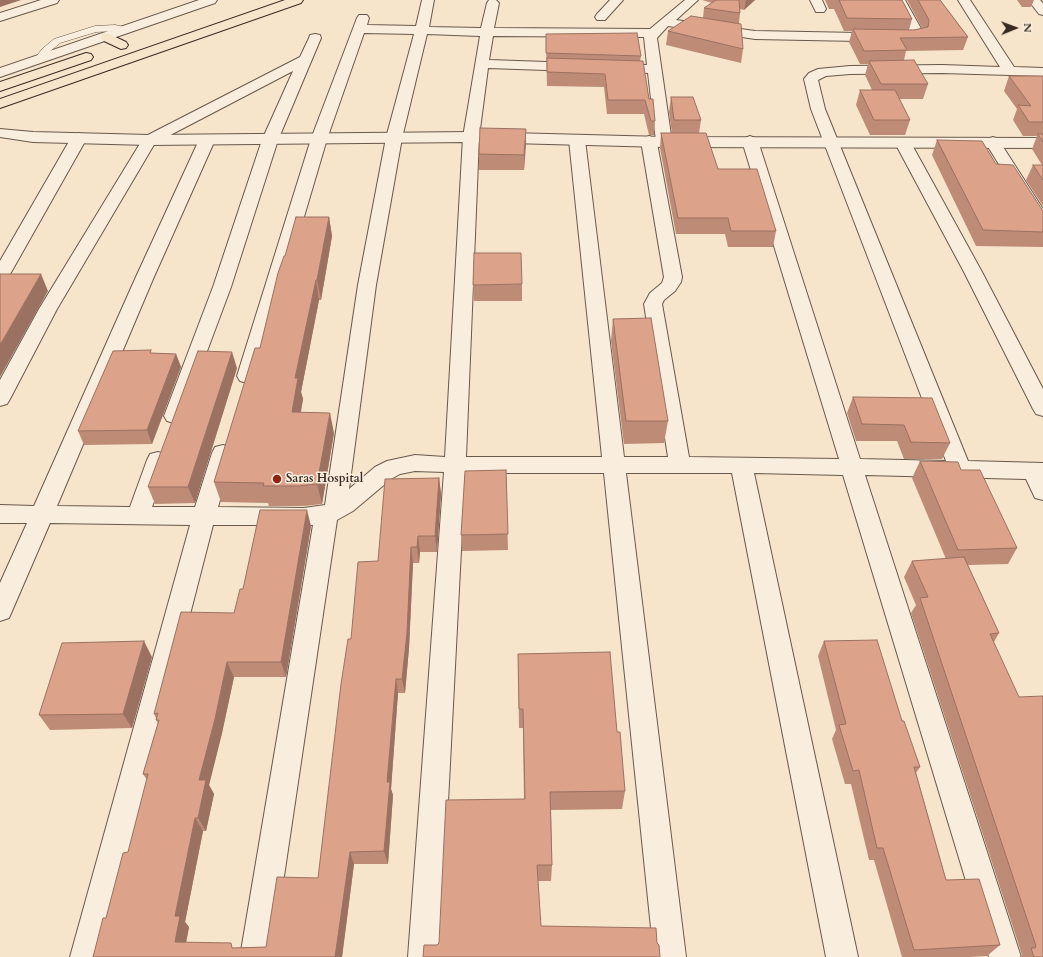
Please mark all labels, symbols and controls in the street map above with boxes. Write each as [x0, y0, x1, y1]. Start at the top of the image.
north arrow [995, 8, 1035, 48]
text: N [1020, 23, 1035, 33]
place label: Saras Hospital [286, 472, 363, 486]
marker: Saras Hospital [271, 473, 283, 485]

